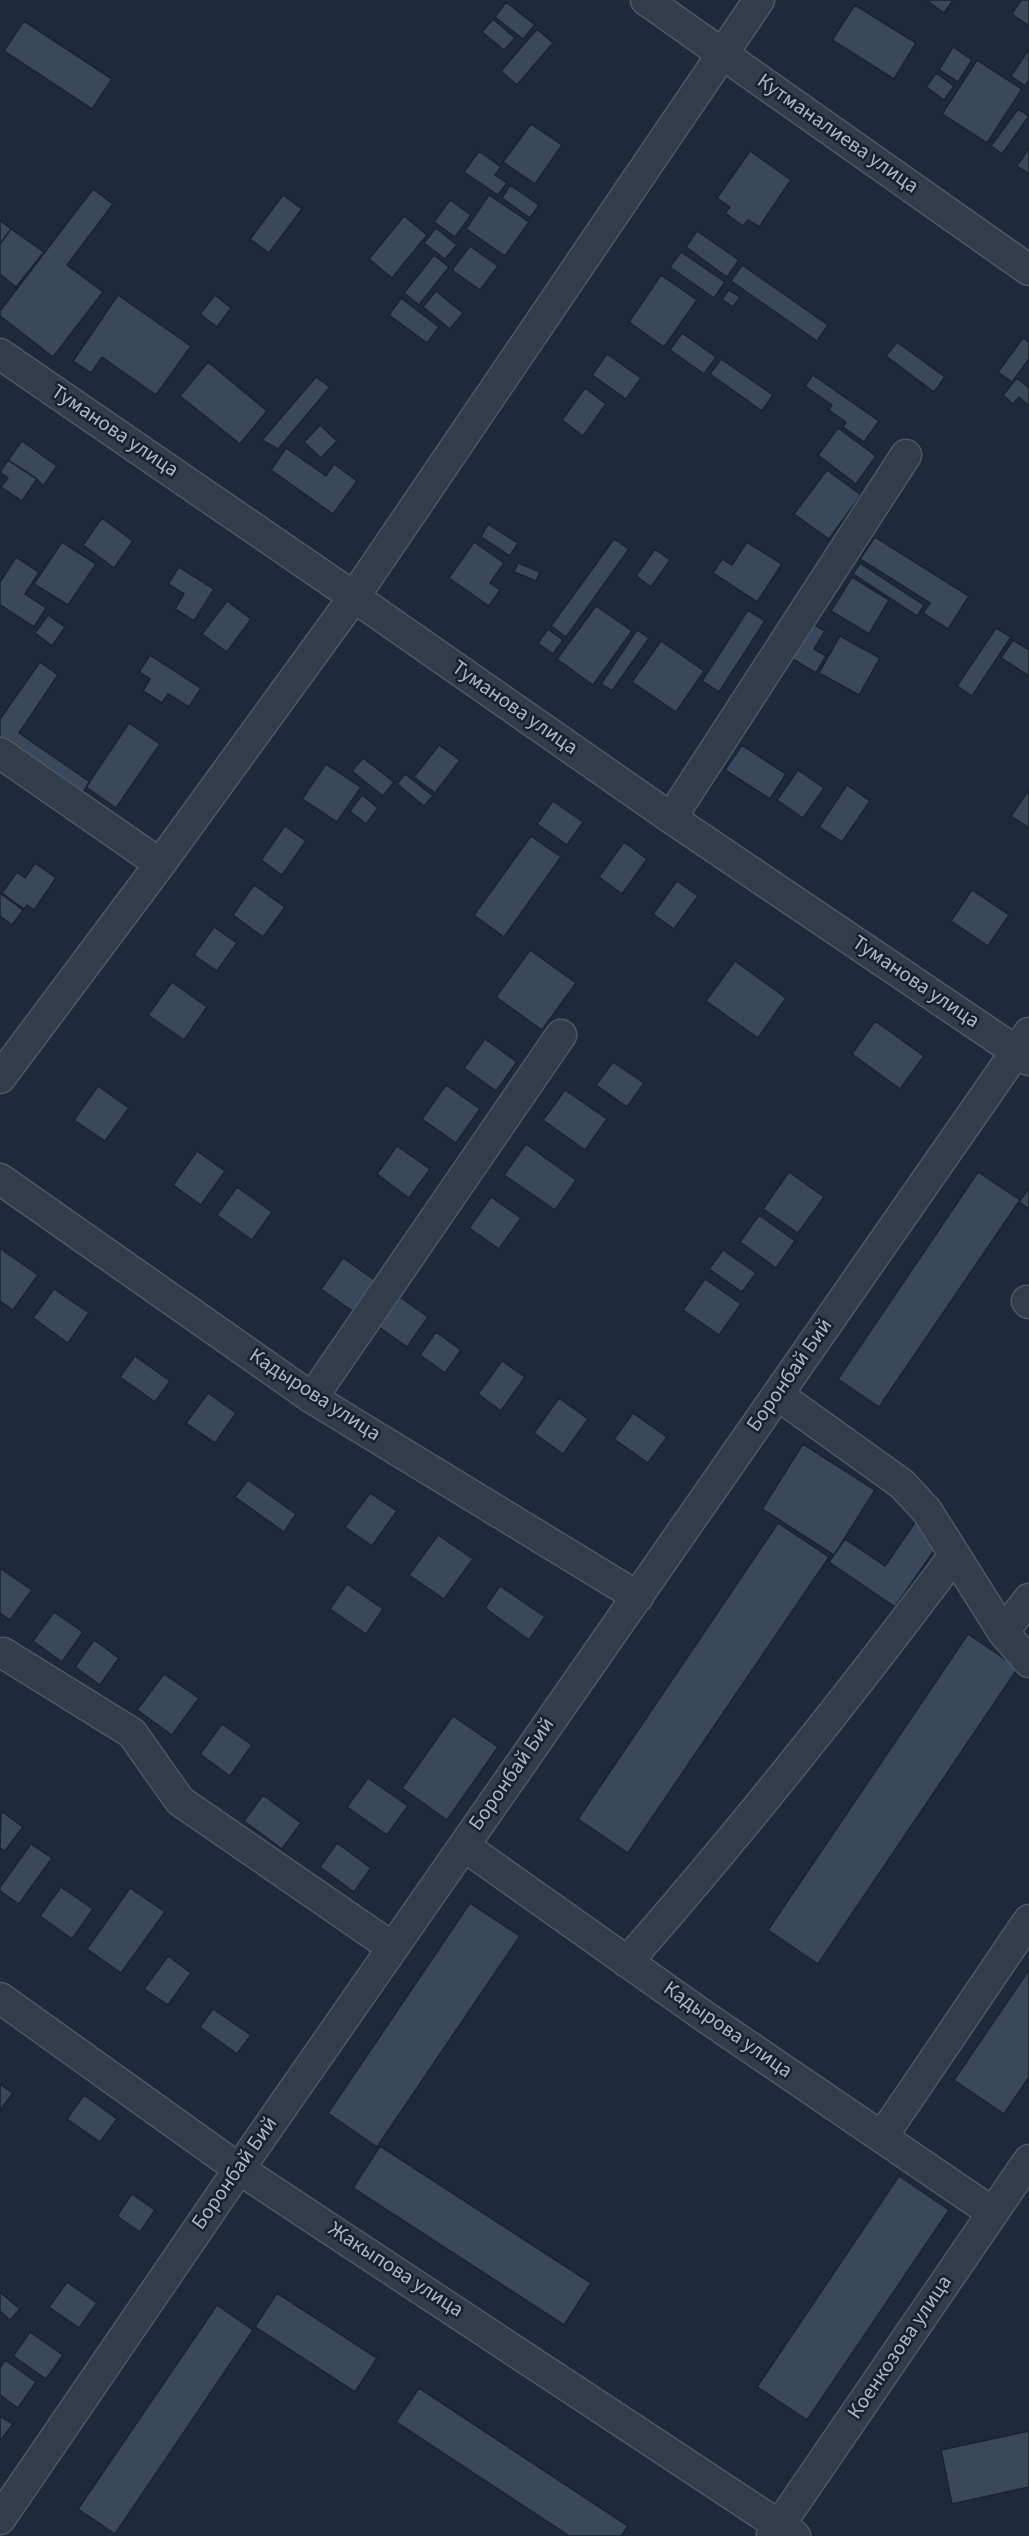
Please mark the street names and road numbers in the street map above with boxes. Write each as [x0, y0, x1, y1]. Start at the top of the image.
street label: Кутманалиева улица [751, 70, 923, 200]
street label: Туманова улица [46, 380, 182, 484]
street label: Туманова улица [446, 656, 582, 762]
street label: Туманова улица [847, 931, 983, 1035]
street label: Боронбай Бий [743, 1315, 839, 1437]
street label: Кадырова улица [244, 1344, 384, 1448]
street label: Боронбай Бий [465, 1714, 561, 1836]
street label: Кадырова улица [658, 1977, 796, 2085]
street label: Боронбай Бий [188, 2113, 284, 2235]
street label: Жакыпова улица [323, 2218, 467, 2324]
street label: Коенкозова улица [844, 2271, 958, 2425]

